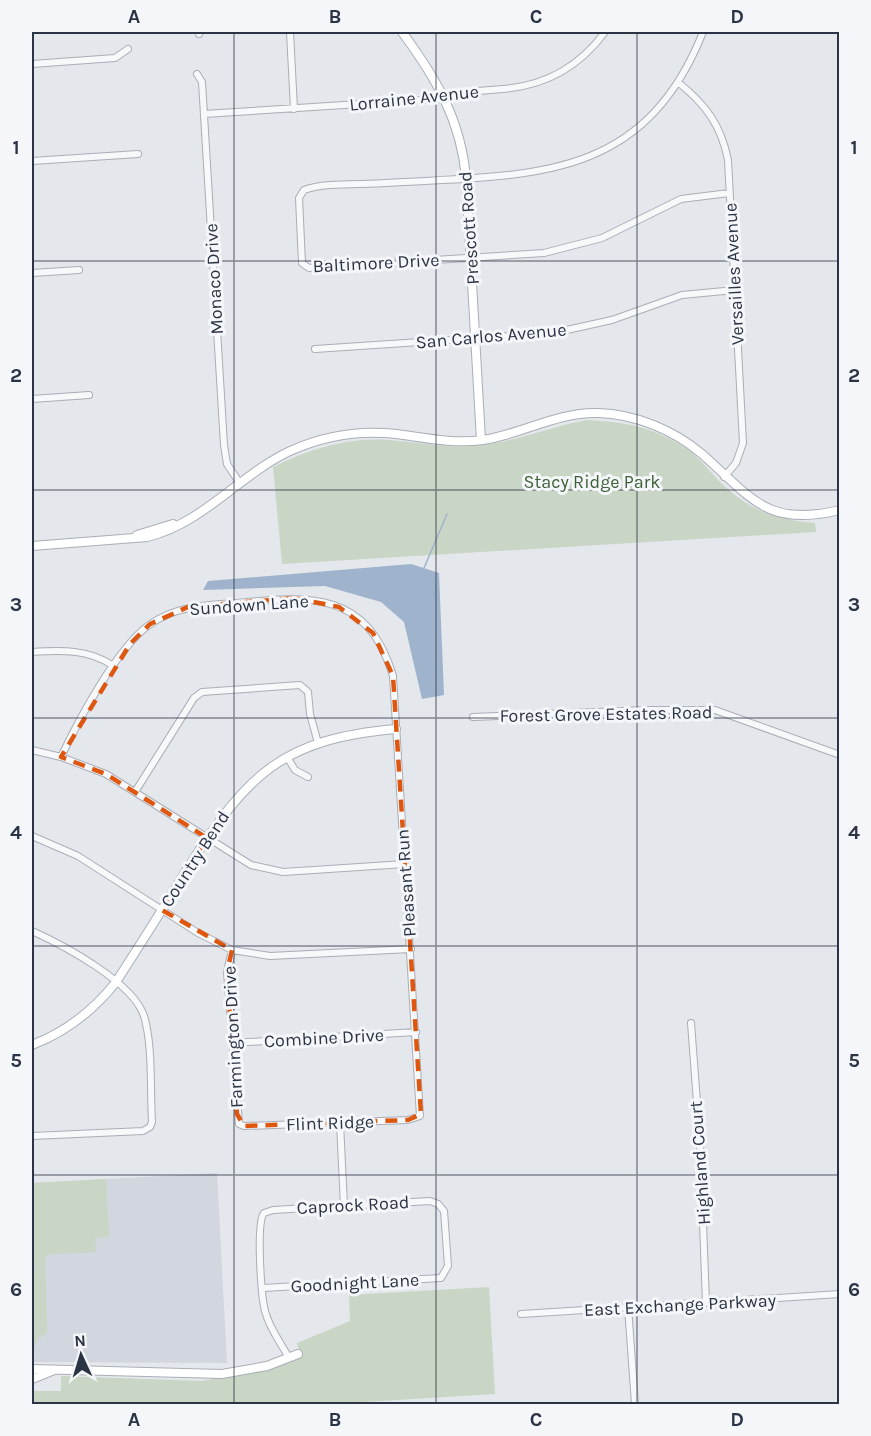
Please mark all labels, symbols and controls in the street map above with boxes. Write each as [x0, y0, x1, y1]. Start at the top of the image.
text: A [128, 5, 141, 28]
text: B [329, 5, 341, 28]
text: C [530, 5, 542, 28]
text: D [730, 5, 744, 28]
street label: Lorraine Avenue [348, 80, 480, 116]
text: 1 [12, 136, 20, 159]
text: 1 [850, 136, 858, 159]
street label: Prescott Road [454, 171, 484, 285]
street label: Versailles Avenue [719, 202, 749, 346]
street label: Monaco Drive [200, 223, 228, 335]
street label: Baltimore Drive [312, 249, 440, 277]
street label: San Carlos Avenue [415, 318, 567, 354]
text: 2 [10, 364, 22, 387]
text: 2 [848, 364, 860, 387]
park label: Stacy Ridge Park [524, 471, 660, 493]
street label: Sundown Lane [188, 590, 310, 620]
text: 3 [10, 593, 22, 616]
text: 3 [848, 593, 860, 616]
street label: Forest Grove Estates Road [499, 701, 713, 727]
street label: Country Bend [156, 807, 234, 911]
text: 4 [10, 821, 22, 844]
text: 4 [848, 821, 860, 844]
street label: Pleasant Run [391, 828, 421, 938]
street label: Farmington Drive [218, 965, 248, 1109]
street label: Combine Drive [263, 1024, 385, 1052]
text: 5 [10, 1049, 22, 1072]
text: 5 [848, 1049, 860, 1072]
street label: Highland Court [685, 1100, 715, 1226]
street label: Flint Ridge [286, 1110, 374, 1136]
street label: Caprock Road [296, 1191, 410, 1219]
street label: Goodnight Lane [290, 1269, 420, 1297]
text: 6 [10, 1278, 22, 1301]
text: 6 [848, 1278, 860, 1301]
street label: East Exchange Parkway [583, 1289, 777, 1321]
north arrow [51, 1325, 111, 1385]
text: N [74, 1331, 86, 1350]
text: A [128, 1408, 141, 1431]
text: B [329, 1408, 341, 1431]
text: C [530, 1408, 542, 1431]
text: D [730, 1408, 744, 1431]

